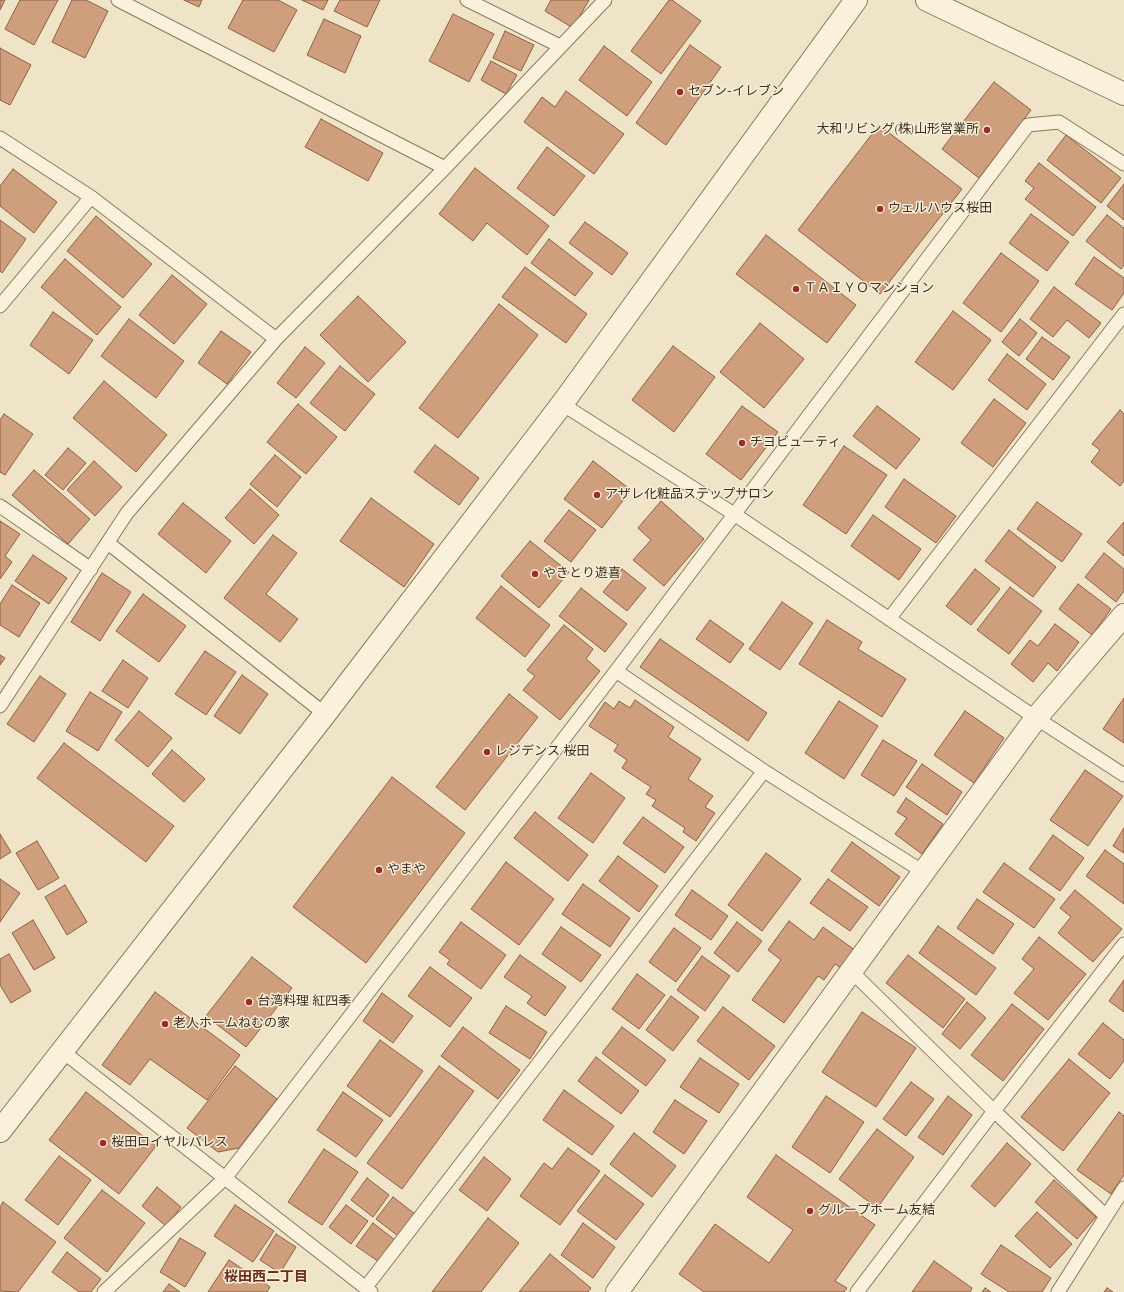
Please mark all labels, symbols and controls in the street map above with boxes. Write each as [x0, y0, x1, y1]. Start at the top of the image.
place label: セブン-イレブン [688, 84, 784, 100]
marker: セブン-イレブン [675, 87, 685, 97]
place label: 大和リビング(株)山形営業所 [817, 122, 979, 138]
marker: 大和リビング(株)山形営業所 [982, 125, 992, 135]
place label: ウェルハウス桜田 [888, 201, 992, 217]
marker: ウェルハウス桜田 [875, 204, 885, 214]
place label: ＴＡＩＹＯマンション [804, 281, 934, 297]
marker: ＴＡＩＹＯマンション [791, 284, 801, 294]
place label: チヨビューティ [750, 435, 841, 451]
marker: チヨビューティ [737, 438, 747, 448]
place label: アザレ化粧品ステップサロン [605, 487, 774, 503]
marker: アザレ化粧品ステップサロン [592, 490, 602, 500]
place label: やきとり遊喜 [543, 566, 621, 582]
marker: やきとり遊喜 [530, 569, 540, 579]
place label: レジデンス 桜田 [495, 744, 589, 760]
marker: レジデンス 桜田 [482, 747, 492, 757]
place label: やまや [387, 862, 426, 878]
marker: やまや [374, 865, 384, 875]
place label: 台湾料理 紅四季 [257, 994, 351, 1010]
marker: 台湾料理 紅四季 [244, 997, 254, 1007]
place label: 老人ホームねむの家 [173, 1016, 290, 1032]
marker: 老人ホームねむの家 [160, 1019, 170, 1029]
place label: 桜田ロイヤルパレス [111, 1135, 228, 1151]
marker: 桜田ロイヤルパレス [98, 1138, 108, 1148]
place label: グループホーム友結 [818, 1203, 935, 1219]
marker: グループホーム友結 [805, 1206, 815, 1216]
district label: 桜田西二丁目 [224, 1270, 308, 1286]

